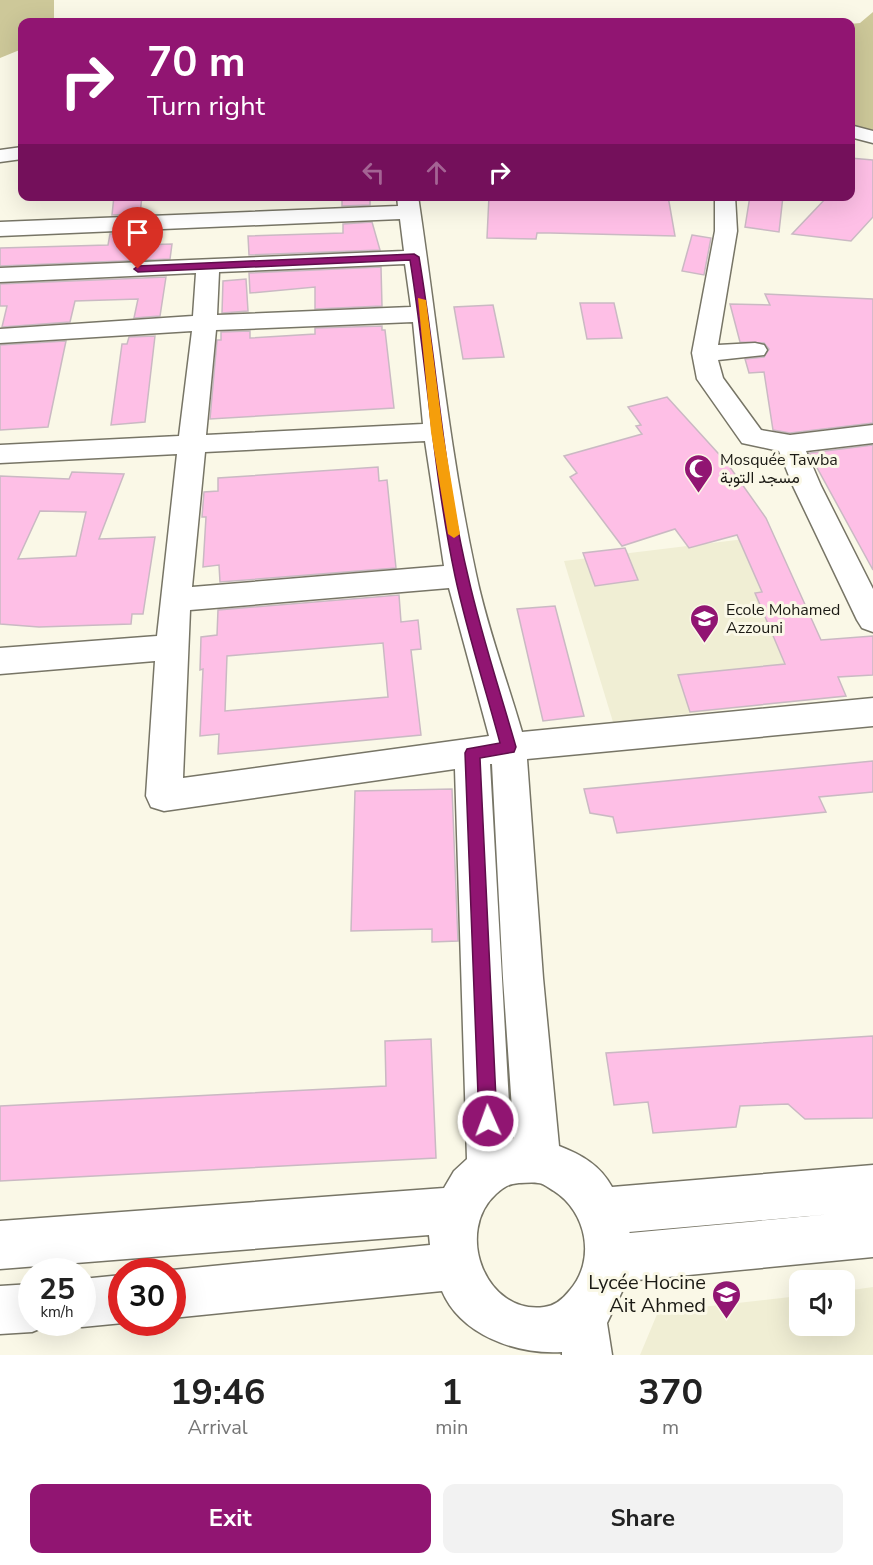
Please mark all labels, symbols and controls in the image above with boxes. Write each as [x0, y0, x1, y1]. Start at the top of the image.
text: 70 m [147, 34, 246, 91]
icon: right [48, 42, 126, 120]
text: Turn right [147, 88, 265, 125]
icon: left [357, 156, 390, 189]
icon: ahead [420, 156, 453, 189]
icon: right [483, 156, 516, 189]
pin [112, 207, 163, 269]
icon: arrive [121, 216, 154, 249]
place label: Mosquée Tawba مسجد التوبة [720, 449, 838, 489]
mosque icon: Mosquée Tawba مسجد التوبة [683, 452, 715, 494]
place label: Ecole Mohamed Azzouni [726, 599, 840, 639]
school or university icon: Ecole Mohamed Azzouni [689, 602, 721, 644]
position arrow [456, 1089, 520, 1153]
speed limit sign: 30 [108, 1258, 186, 1336]
text: 25 [39, 1269, 75, 1310]
place label: Lycée Hocine Ait Ahmed [588, 1269, 706, 1319]
map controls [789, 1270, 855, 1336]
button: sound [789, 1270, 855, 1336]
school or university icon: Lycée Hocine Ait Ahmed [711, 1278, 743, 1320]
text: km/h [40, 1302, 74, 1322]
text: 19:46 [170, 1368, 265, 1417]
text: 1 [441, 1368, 463, 1417]
text: 370 [638, 1368, 703, 1417]
text: Arrival [188, 1414, 248, 1441]
text: min [435, 1414, 468, 1441]
text: m [662, 1414, 679, 1441]
button: Exit [30, 1484, 431, 1553]
button: Share [443, 1484, 843, 1553]

